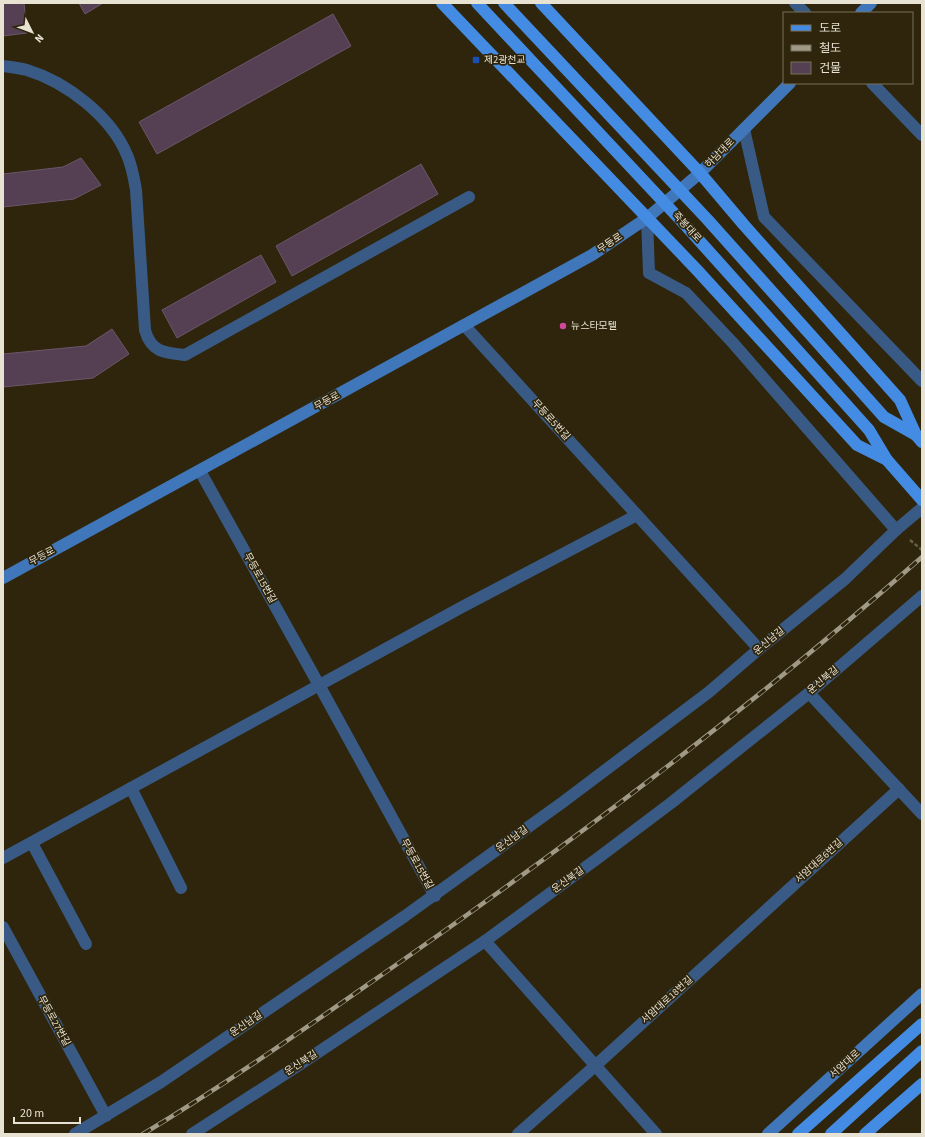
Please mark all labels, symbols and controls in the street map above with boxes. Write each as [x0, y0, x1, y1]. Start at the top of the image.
north arrow [12, 12, 52, 52]
legend [783, 12, 913, 84]
text: 도로 [819, 20, 841, 37]
text: N [31, 31, 47, 46]
text: 철도 [819, 40, 841, 57]
place label: 제2광천교 [484, 53, 526, 67]
marker: 제2광천교 [471, 55, 481, 65]
text: 건물 [819, 60, 841, 77]
street label: 하남대로 [702, 135, 738, 171]
street label: 죽봉대로 [669, 209, 705, 245]
street label: 무등로 [595, 229, 625, 257]
place label: 뉴스타모텔 [571, 319, 617, 333]
marker: 뉴스타모텔 [558, 321, 568, 331]
street label: 무등로 [312, 388, 342, 414]
street label: 무등로5번길 [529, 396, 573, 444]
street label: 무등로 [27, 543, 57, 569]
street label: 무등로15번길 [240, 550, 280, 606]
street label: 운신남길 [750, 624, 788, 658]
street label: 운신북길 [804, 663, 842, 697]
street label: 운신남길 [493, 823, 531, 855]
street label: 무등로15번길 [397, 836, 437, 892]
street label: 서암대로6번길 [792, 836, 846, 886]
street label: 운신북길 [549, 864, 587, 896]
street label: 서암대로18번길 [638, 973, 696, 1027]
street label: 무등로27번길 [34, 993, 74, 1049]
street label: 운신남길 [227, 1008, 265, 1040]
street label: 서암대로 [827, 1046, 863, 1082]
street label: 운신북길 [282, 1047, 320, 1079]
scale bar [14, 1099, 80, 1125]
text: 20 m [20, 1105, 44, 1122]

